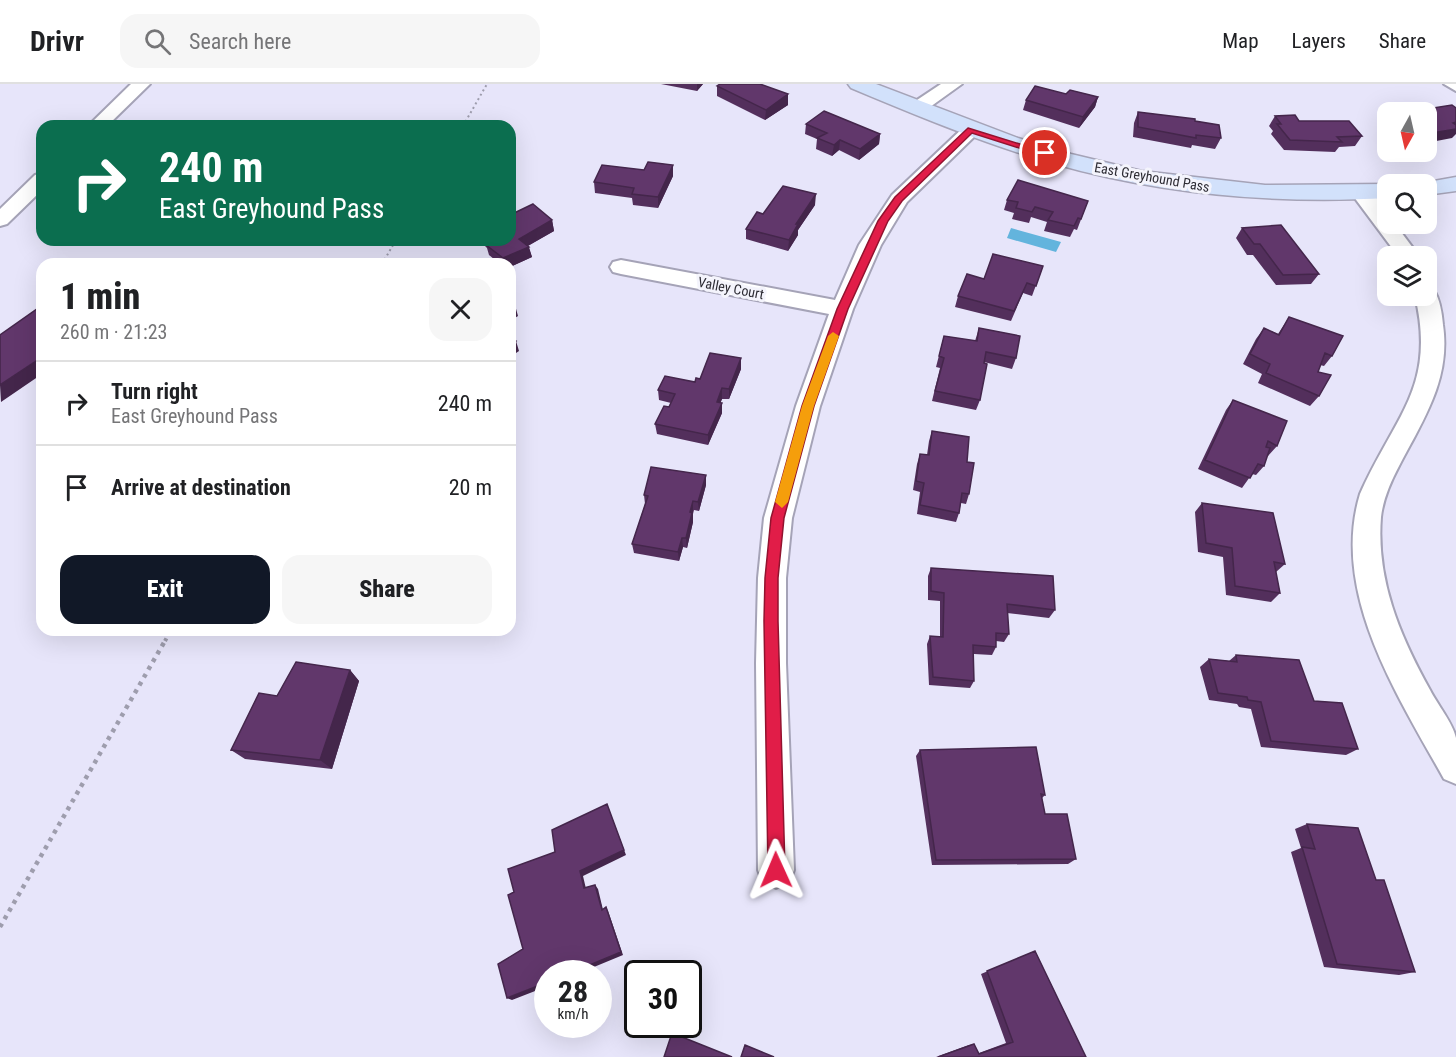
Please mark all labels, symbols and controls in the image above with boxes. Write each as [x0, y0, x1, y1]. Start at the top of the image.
search box [120, 14, 540, 68]
text: Drivr [30, 25, 84, 58]
icon: search [141, 25, 174, 58]
text: Search here [189, 29, 291, 54]
text: Map [1222, 29, 1259, 53]
text: Layers [1292, 29, 1346, 53]
text: Share [1379, 29, 1426, 53]
north arrow [1377, 102, 1437, 162]
map controls [1377, 102, 1437, 306]
pin [1019, 127, 1070, 178]
icon: arrive [1028, 136, 1061, 169]
text: 240 m [159, 143, 264, 192]
icon: right [60, 144, 138, 222]
street label: East Greyhound Pass [1093, 159, 1211, 195]
button: search [1377, 174, 1437, 234]
text: East Greyhound Pass [159, 193, 384, 225]
button: layers [1377, 246, 1437, 306]
street label: Valley Court [697, 274, 765, 302]
text: 1 min [60, 276, 140, 318]
button: close [429, 278, 492, 341]
text: 260 m · 21:23 [60, 320, 167, 344]
text: Turn right [111, 379, 198, 404]
icon: right [60, 387, 93, 420]
text: 240 m [438, 391, 492, 416]
text: East Greyhound Pass [111, 404, 278, 428]
icon: arrive [60, 471, 93, 504]
text: Arrive at destination [111, 475, 291, 500]
text: 20 m [449, 475, 492, 500]
button: Exit [60, 555, 270, 624]
button: Share [282, 555, 492, 624]
position arrow [744, 838, 808, 902]
speed limit sign: 30 [624, 960, 702, 1038]
text: 28 [558, 974, 588, 1009]
text: km/h [558, 1005, 588, 1023]

